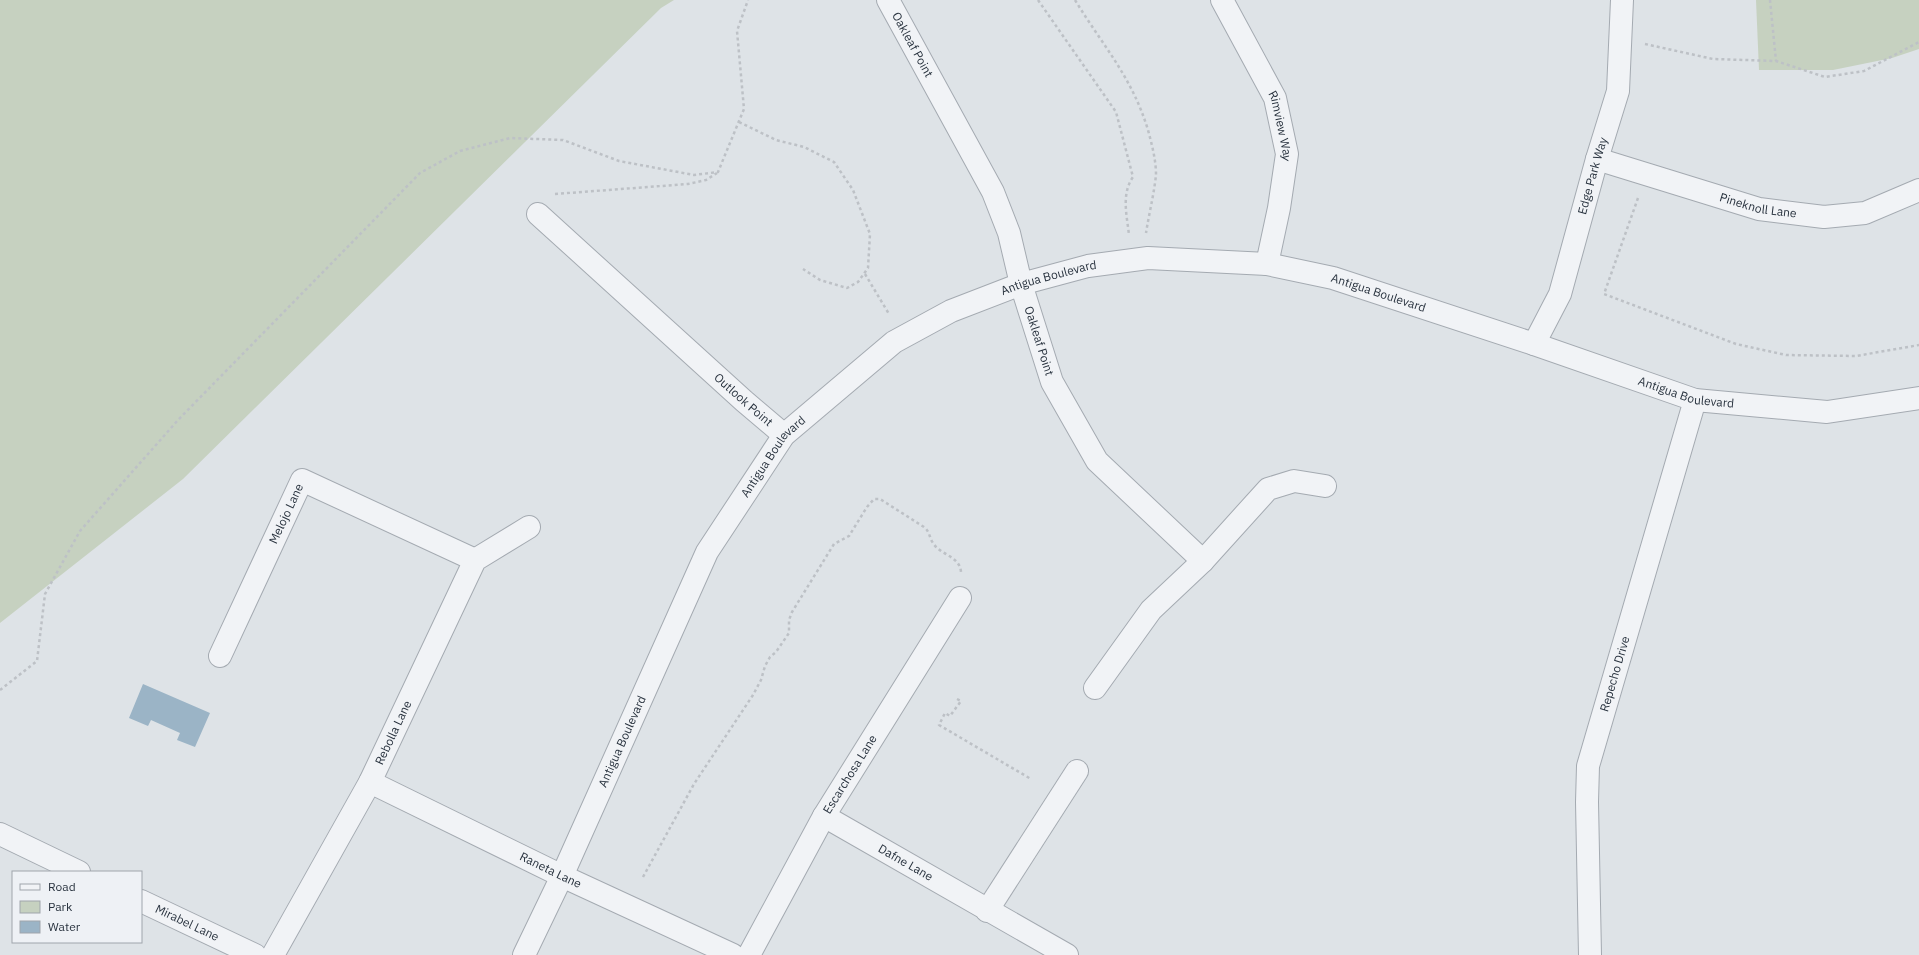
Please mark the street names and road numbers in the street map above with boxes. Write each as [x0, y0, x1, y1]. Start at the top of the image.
street label: Oakleaf Point [889, 9, 937, 80]
street label: Rimview Way [1265, 88, 1295, 162]
street label: Edge Park Way [1574, 135, 1610, 216]
street label: Pineknoll Lane [1718, 189, 1798, 221]
street label: Antigua Boulevard [998, 257, 1097, 298]
street label: Antigua Boulevard [1329, 270, 1428, 315]
street label: Oakleaf Point [1021, 304, 1058, 377]
street label: Outlook Point [711, 370, 776, 429]
street label: Antigua Boulevard [1636, 373, 1735, 411]
street label: Antigua Boulevard [737, 412, 808, 500]
street label: Melojo Lane [265, 481, 307, 546]
street label: Repecho Drive [1596, 634, 1633, 713]
street label: Antigua Boulevard [595, 693, 649, 789]
street label: Rebolla Lane [371, 697, 415, 767]
street label: Escarchosa Lane [819, 732, 880, 816]
street label: Dafne Lane [876, 841, 936, 884]
street label: Raneta Lane [517, 849, 584, 891]
street label: Mirabel Lane [153, 901, 222, 944]

